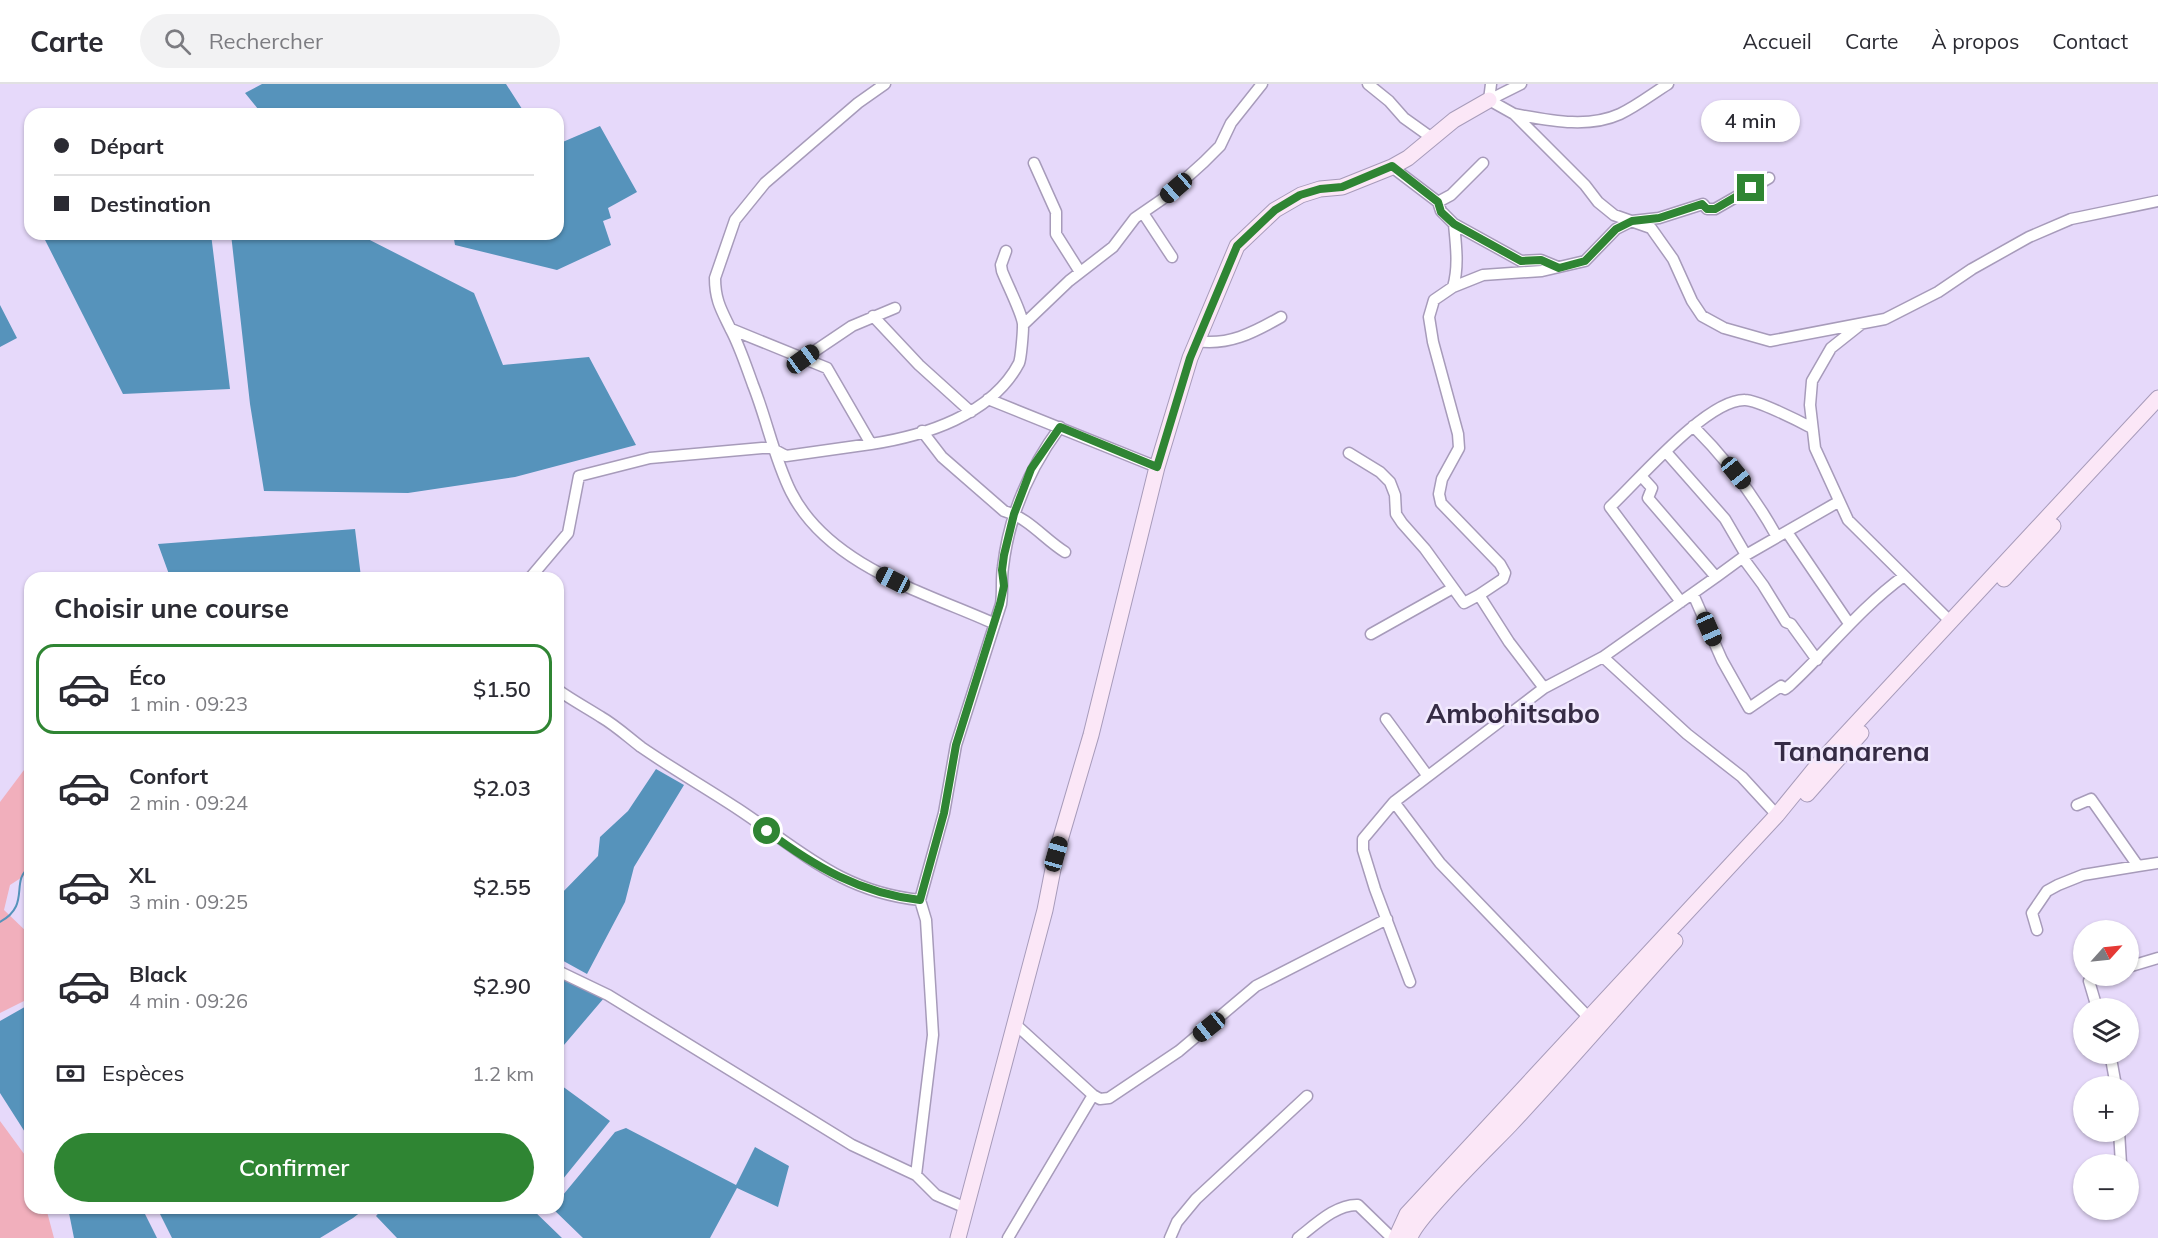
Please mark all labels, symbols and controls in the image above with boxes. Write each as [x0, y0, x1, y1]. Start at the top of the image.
search box [140, 14, 560, 68]
text: Carte [30, 24, 104, 59]
icon: search [161, 25, 194, 58]
text: Rechercher [209, 27, 323, 55]
text: Accueil [1742, 28, 1812, 54]
text: Carte [1845, 28, 1898, 54]
text: À propos [1931, 28, 2019, 54]
text: Contact [2052, 28, 2128, 54]
callout: 4 min [1702, 101, 1800, 143]
text: 4 min [1725, 108, 1776, 133]
text: Départ [90, 132, 164, 160]
car [1157, 169, 1195, 207]
route end [1737, 174, 1764, 201]
text: Destination [90, 190, 211, 218]
car [783, 341, 823, 377]
car [1718, 453, 1754, 493]
car [873, 564, 913, 596]
text: Choisir une course [54, 591, 289, 625]
car [1693, 609, 1725, 649]
icon: car [57, 662, 111, 716]
text: Éco [129, 663, 166, 691]
text: $1.50 [473, 675, 531, 703]
text: 1 min · 09:23 [129, 691, 248, 716]
district label: Ambohitsabo [1426, 696, 1600, 730]
district label: Tananarena [1774, 734, 1930, 768]
icon: car [57, 761, 111, 815]
text: Confort [129, 762, 208, 790]
text: $2.03 [473, 774, 531, 802]
text: 2 min · 09:24 [129, 790, 248, 815]
route start [753, 817, 780, 844]
car [1042, 834, 1070, 874]
icon: car [57, 860, 111, 914]
text: XL [129, 861, 156, 889]
text: $2.55 [473, 873, 531, 901]
text: 3 min · 09:25 [129, 889, 248, 914]
north arrow [2073, 920, 2139, 986]
map controls [2073, 920, 2139, 1220]
icon: car [57, 959, 111, 1013]
text: Black [129, 960, 187, 988]
text: $2.90 [473, 972, 531, 1000]
text: 4 min · 09:26 [129, 988, 248, 1013]
button: layers [2073, 998, 2139, 1064]
car [1189, 1009, 1229, 1045]
icon: cash [54, 1057, 87, 1090]
text: Espèces [102, 1059, 184, 1087]
text: 1.2 km [472, 1061, 534, 1086]
button: + [2073, 1076, 2139, 1142]
button: Confirmer [54, 1133, 534, 1202]
button: − [2073, 1154, 2139, 1220]

